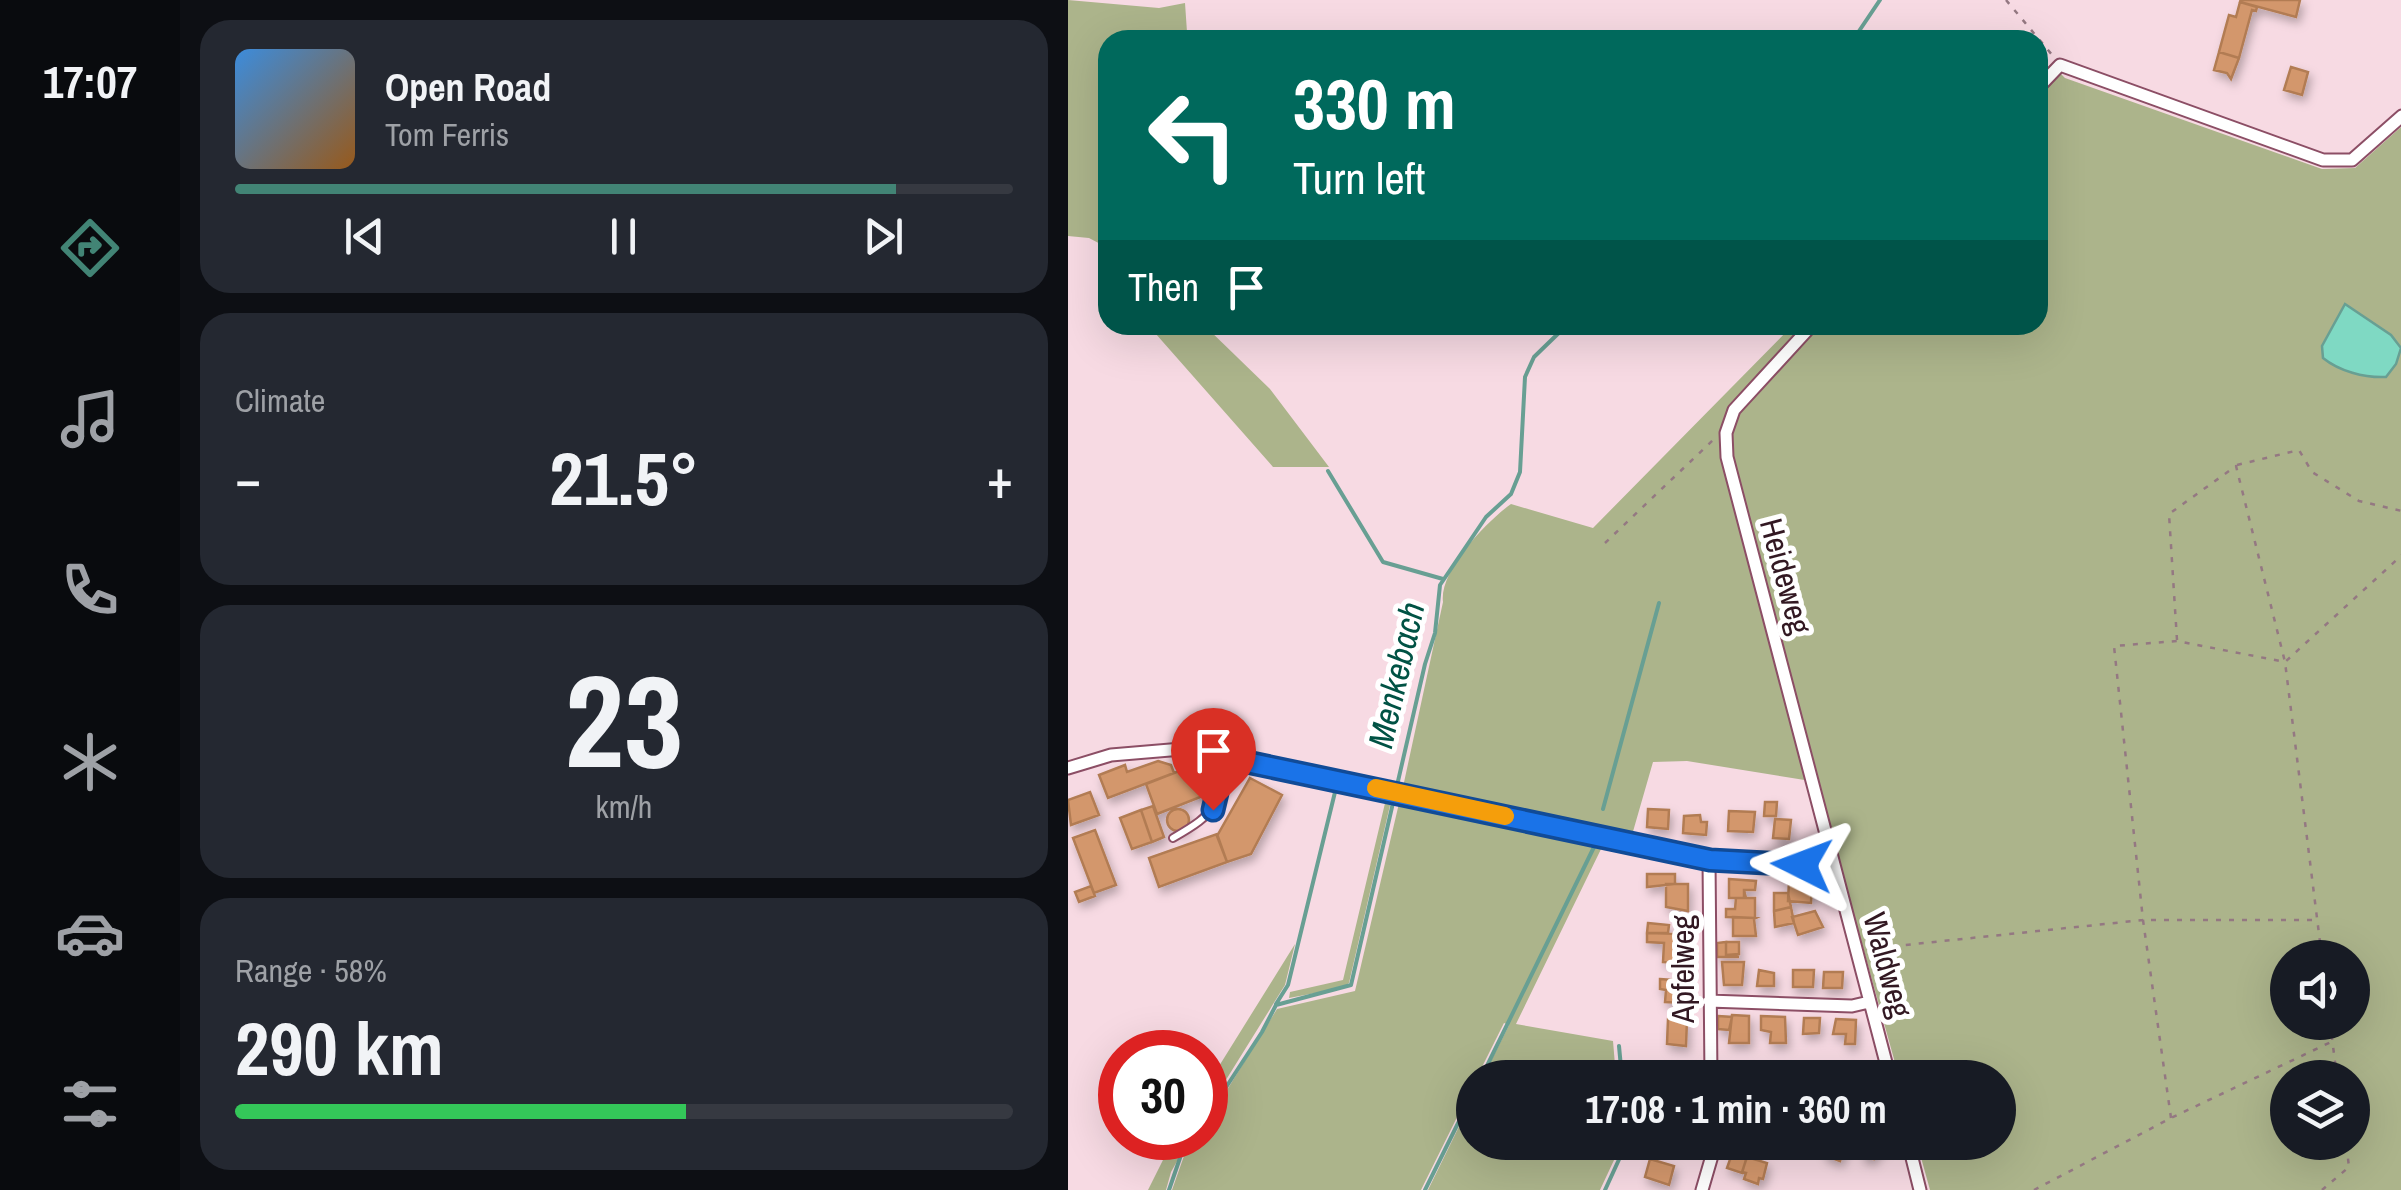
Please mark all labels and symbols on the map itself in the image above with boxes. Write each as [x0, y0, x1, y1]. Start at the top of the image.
street label: Heideweg [1750, 513, 1822, 639]
water label: Menkebach [1356, 597, 1436, 753]
pin [1171, 708, 1256, 811]
position arrow [1750, 813, 1854, 917]
street label: Waldweg [1853, 908, 1923, 1023]
street label: Apfelweg [1661, 915, 1704, 1024]
speed limit sign: 30 [1098, 1030, 1228, 1160]

